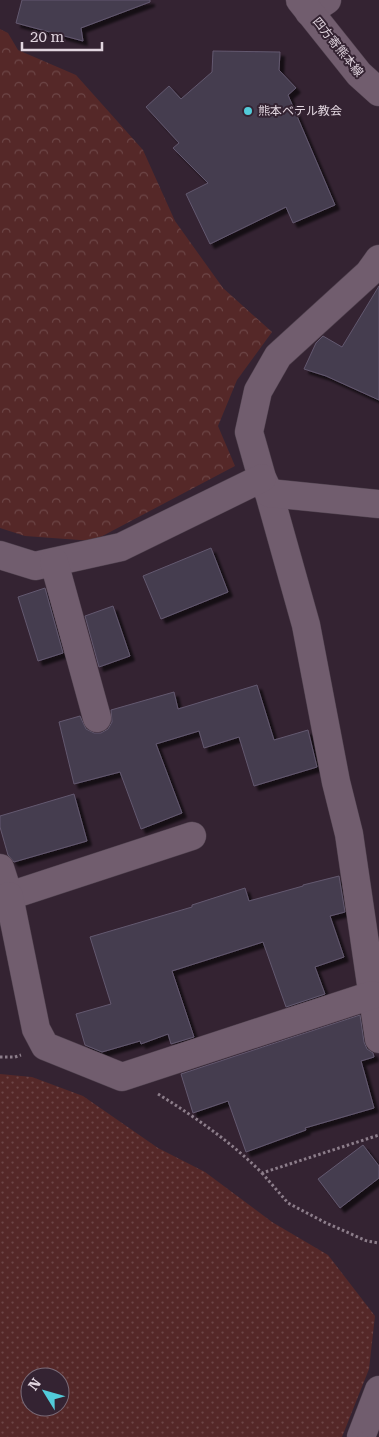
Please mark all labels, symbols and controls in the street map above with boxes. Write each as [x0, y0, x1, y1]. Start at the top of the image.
street label: 四方寄熊本線 [310, 15, 366, 79]
scale bar [22, 20, 102, 52]
text: 20 m [30, 28, 65, 46]
place label: 熊本ベテル教会 [258, 104, 342, 118]
marker: 熊本ベテル教会 [242, 105, 254, 117]
north arrow [20, 1367, 70, 1417]
text: N [25, 1375, 44, 1393]

